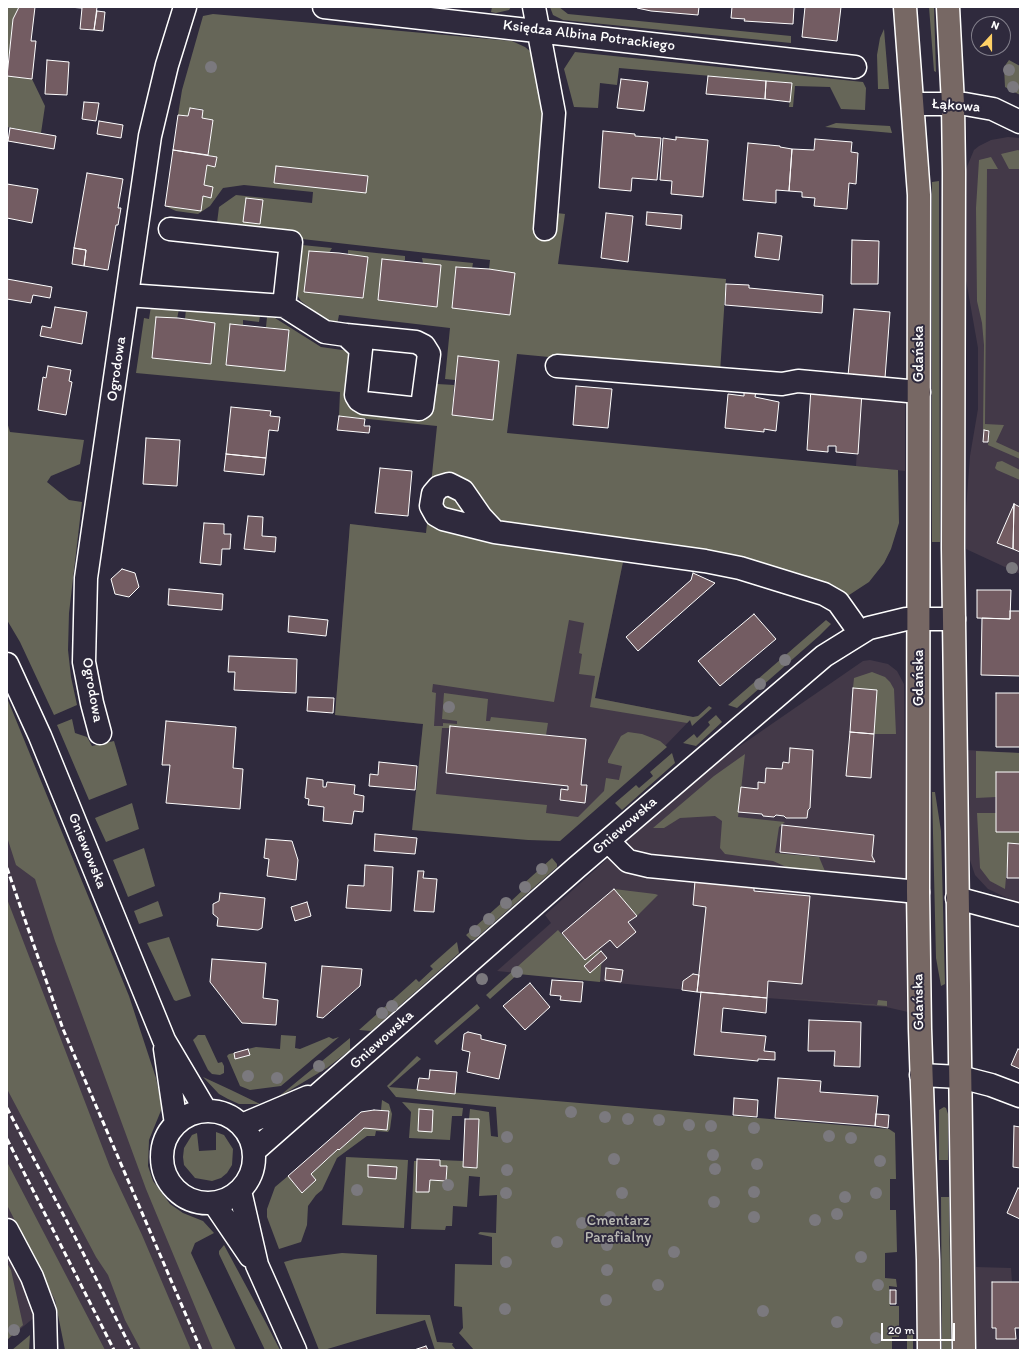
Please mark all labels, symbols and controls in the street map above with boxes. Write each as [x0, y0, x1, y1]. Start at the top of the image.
north arrow [971, 16, 1011, 56]
street label: Księdza Albina Potrackiego [502, 17, 676, 55]
text: N [989, 18, 1001, 33]
street label: Łąkowa [931, 95, 981, 117]
street label: Gdańska [910, 326, 928, 382]
street label: Ogrodowa [104, 335, 130, 403]
street label: Gdańska [910, 650, 928, 706]
street label: Ogrodowa [77, 656, 107, 724]
street label: Gniewowska [589, 793, 661, 859]
street label: Gniewowska [64, 811, 110, 891]
street label: Gdańska [910, 973, 928, 1031]
street label: Gniewowska [346, 1007, 418, 1073]
park label: Cmentarz Parafialny [585, 1212, 651, 1247]
scale bar [883, 1315, 957, 1341]
text: 20 m [888, 1323, 915, 1337]

